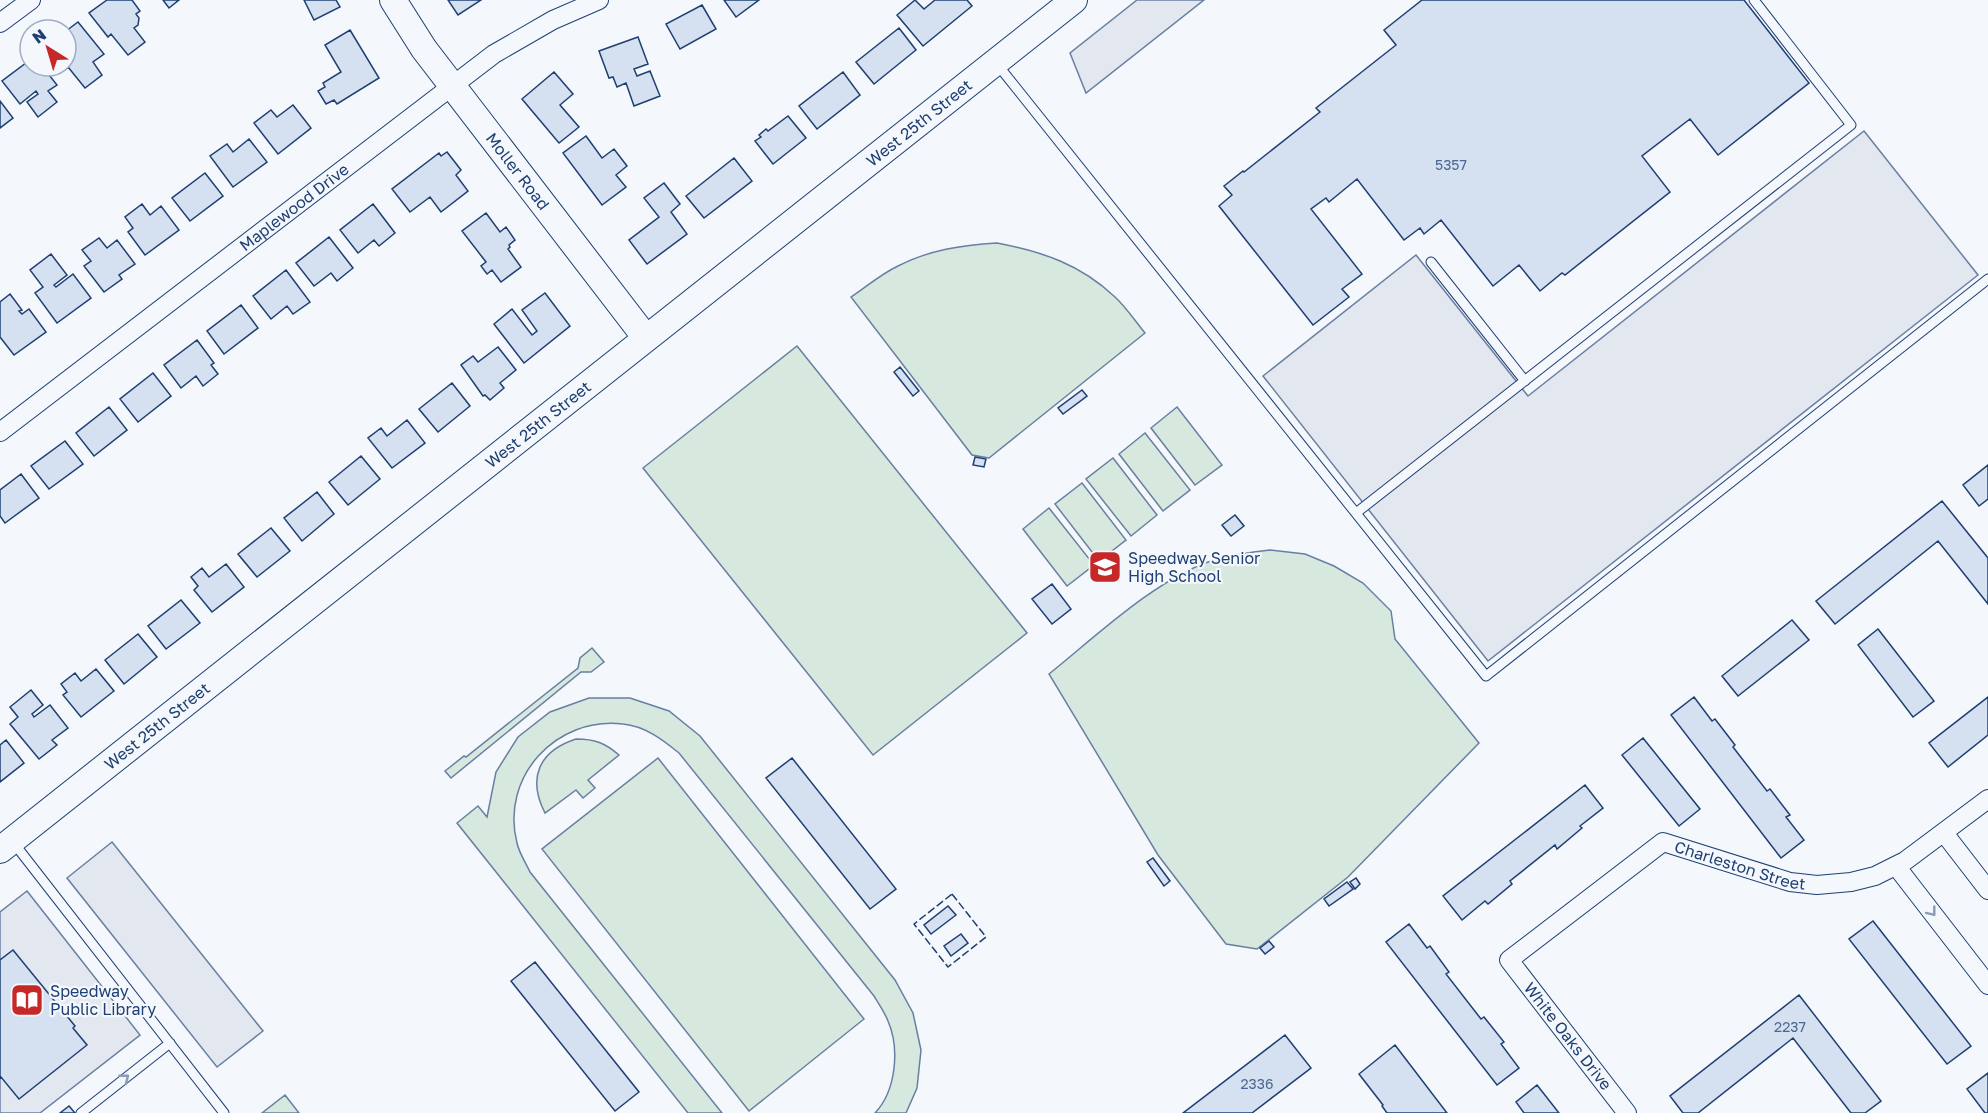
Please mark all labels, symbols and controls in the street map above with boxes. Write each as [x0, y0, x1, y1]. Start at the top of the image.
north arrow [18, 18, 78, 78]
text: N [28, 24, 50, 48]
street label: West 25th Street [862, 75, 976, 171]
street label: Moller Road [482, 128, 554, 214]
house number: 5357 [1435, 156, 1467, 173]
street label: Maplewood Drive [235, 159, 352, 255]
street label: West 25th Street [481, 376, 595, 472]
place label: Speedway Senior High School [1128, 548, 1260, 586]
school or university icon: Speedway Senior High School [1087, 549, 1123, 585]
street label: West 25th Street [100, 678, 214, 774]
street label: Charleston Street [1672, 836, 1807, 894]
one-way arrow [1924, 906, 1935, 917]
street label: White Oaks Drive [1520, 978, 1616, 1094]
place label: Speedway Public Library [50, 981, 156, 1019]
library icon: Speedway Public Library [9, 982, 45, 1018]
house number: 2237 [1774, 1018, 1806, 1035]
one-way arrow [119, 1075, 130, 1086]
house number: 2336 [1241, 1075, 1273, 1092]

